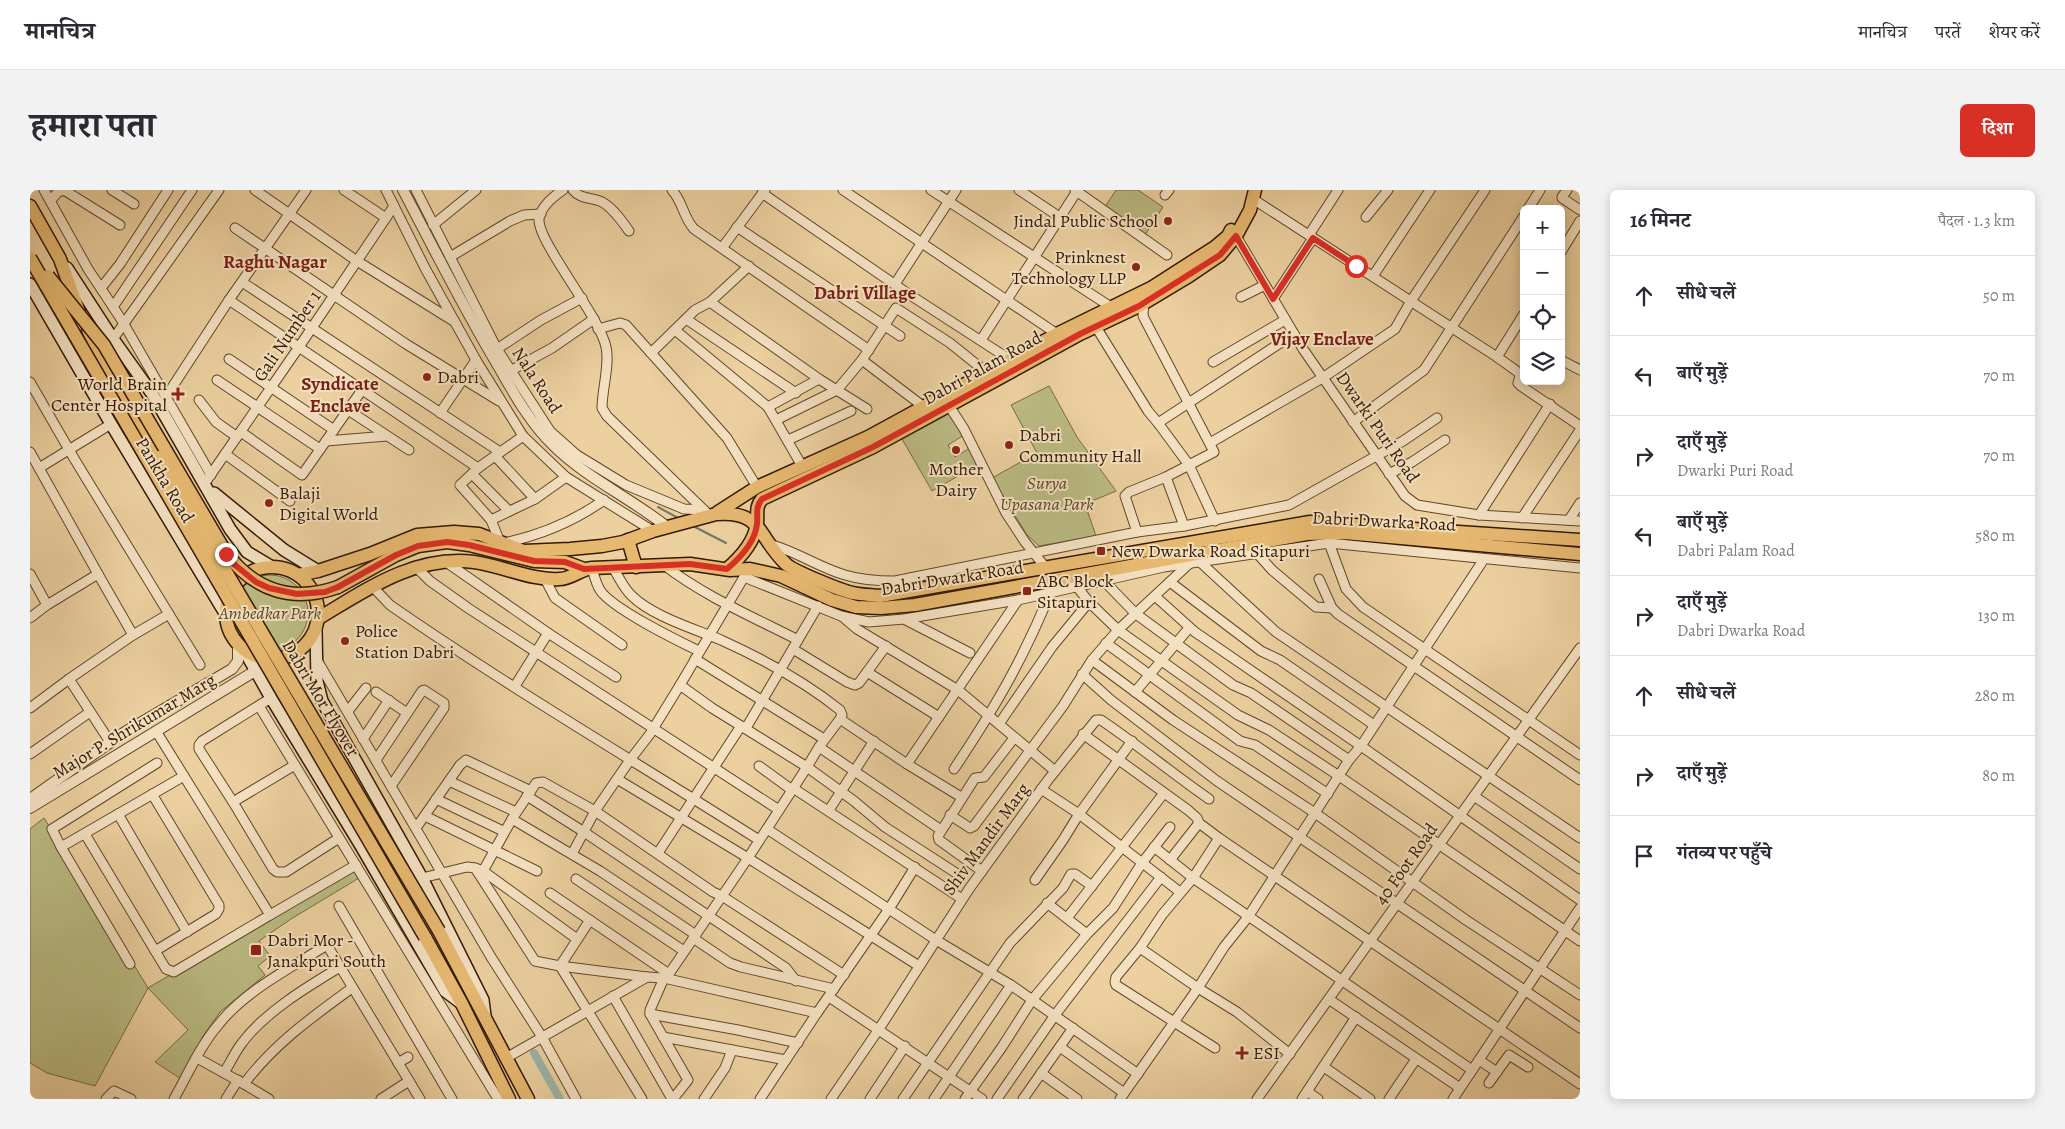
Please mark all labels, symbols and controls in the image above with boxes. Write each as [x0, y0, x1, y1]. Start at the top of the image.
text: मानचित्र [25, 15, 95, 47]
text: मानचित्र [1858, 20, 1907, 44]
text: परतें [1935, 20, 1961, 44]
text: शेयर करें [1989, 20, 2040, 44]
text: हमारा पता [30, 101, 155, 149]
button: दिशा [1960, 104, 2035, 157]
map controls [1520, 205, 1565, 385]
button: + [1520, 205, 1565, 250]
text: 16 मिनट [1630, 206, 1691, 234]
place label: Jindal Public School [1013, 209, 1159, 233]
text: पैदल · 1.3 km [1938, 210, 2015, 232]
marker: Jindal Public School [1162, 215, 1174, 227]
place label: Prinknest Technology LLP [1012, 245, 1126, 290]
district label: Raghu Nagar [223, 249, 327, 275]
button: − [1520, 250, 1565, 295]
route start [1345, 255, 1368, 278]
marker: Prinknest Technology LLP [1130, 261, 1142, 273]
district label: Dabri Village [814, 280, 917, 306]
text: सीधे चलें [1677, 280, 1735, 306]
icon: ahead [1630, 282, 1658, 310]
text: 50 m [1983, 285, 2015, 307]
street label: Gali Number 1 [248, 286, 326, 386]
button: locate [1520, 295, 1565, 340]
street label: Dabri Palam Road [918, 325, 1046, 411]
district label: Vijay Enclave [1269, 326, 1374, 352]
button: layers [1520, 340, 1565, 385]
street label: Nala Road [507, 342, 568, 418]
text: बाएँ मुड़ें [1677, 360, 1727, 386]
icon: left [1630, 362, 1658, 390]
place label: Dabri [437, 365, 479, 389]
text: 70 m [1983, 365, 2015, 387]
street label: Dwarki Puri Road [1331, 367, 1426, 488]
district label: Syndicate Enclave [301, 371, 379, 419]
marker: Dabri [421, 371, 433, 383]
place label: World Brain Center Hospital [51, 372, 168, 417]
marker: World Brain Center Hospital [171, 387, 185, 401]
place label: Dabri Community Hall [1019, 423, 1142, 468]
text: दाएँ मुड़ें [1677, 429, 1727, 455]
street label: Pankha Road [130, 433, 200, 528]
marker: Dabri Community Hall [1003, 439, 1015, 451]
icon: right [1630, 442, 1658, 470]
marker: Mother Dairy [950, 444, 962, 456]
text: 70 m [1983, 445, 2015, 467]
place label: Mother Dairy [929, 457, 983, 502]
text: Dwarki Puri Road [1677, 460, 1793, 482]
park label: Surya Upasana Park [1000, 471, 1094, 516]
place label: Balaji Digital World [279, 481, 379, 526]
marker: Balaji Digital World [263, 497, 275, 509]
street label: Dabri Dwarka Road [1311, 505, 1457, 537]
text: बाएँ मुड़ें [1677, 509, 1727, 535]
icon: left [1630, 522, 1658, 550]
text: 580 m [1975, 525, 2015, 547]
place label: New Dwarka Road Sitapuri [1111, 539, 1310, 563]
text: Dabri Palam Road [1677, 540, 1795, 562]
route end [215, 543, 238, 566]
marker: New Dwarka Road Sitapuri [1095, 545, 1107, 557]
street label: Dabri Dwarka Road [879, 555, 1025, 601]
place label: ABC Block Sitapuri [1036, 569, 1114, 614]
marker: ABC Block Sitapuri [1021, 585, 1033, 597]
text: दाएँ मुड़ें [1677, 589, 1727, 615]
park label: Ambedkar Park [218, 601, 321, 625]
icon: right [1630, 602, 1658, 630]
text: 130 m [1978, 605, 2015, 627]
place label: Police Station Dabri [355, 619, 454, 664]
text: Dabri Dwarka Road [1677, 620, 1805, 642]
street label: Dabri Mor Flyover [277, 635, 366, 761]
marker: Police Station Dabri [339, 635, 351, 647]
street label: Major P. Shrikumar Marg [48, 668, 220, 784]
text: सीधे चलें [1677, 680, 1735, 706]
icon: ahead [1630, 682, 1658, 710]
text: 280 m [1975, 685, 2015, 707]
text: दाएँ मुड़ें [1677, 760, 1727, 786]
icon: right [1630, 762, 1658, 790]
text: 80 m [1982, 765, 2015, 787]
street label: Shiv Mandir Marg [937, 778, 1035, 900]
street label: 40 Foot Road [1369, 818, 1443, 910]
text: गंतव्य पर पहुँचे [1677, 840, 1772, 866]
icon: arrive [1630, 842, 1658, 870]
place label: Dabri Mor - Janakpuri South [267, 928, 387, 973]
marker: Dabri Mor - Janakpuri South [249, 943, 263, 957]
place label: ESI [1253, 1041, 1280, 1065]
marker: ESI [1235, 1046, 1249, 1060]

